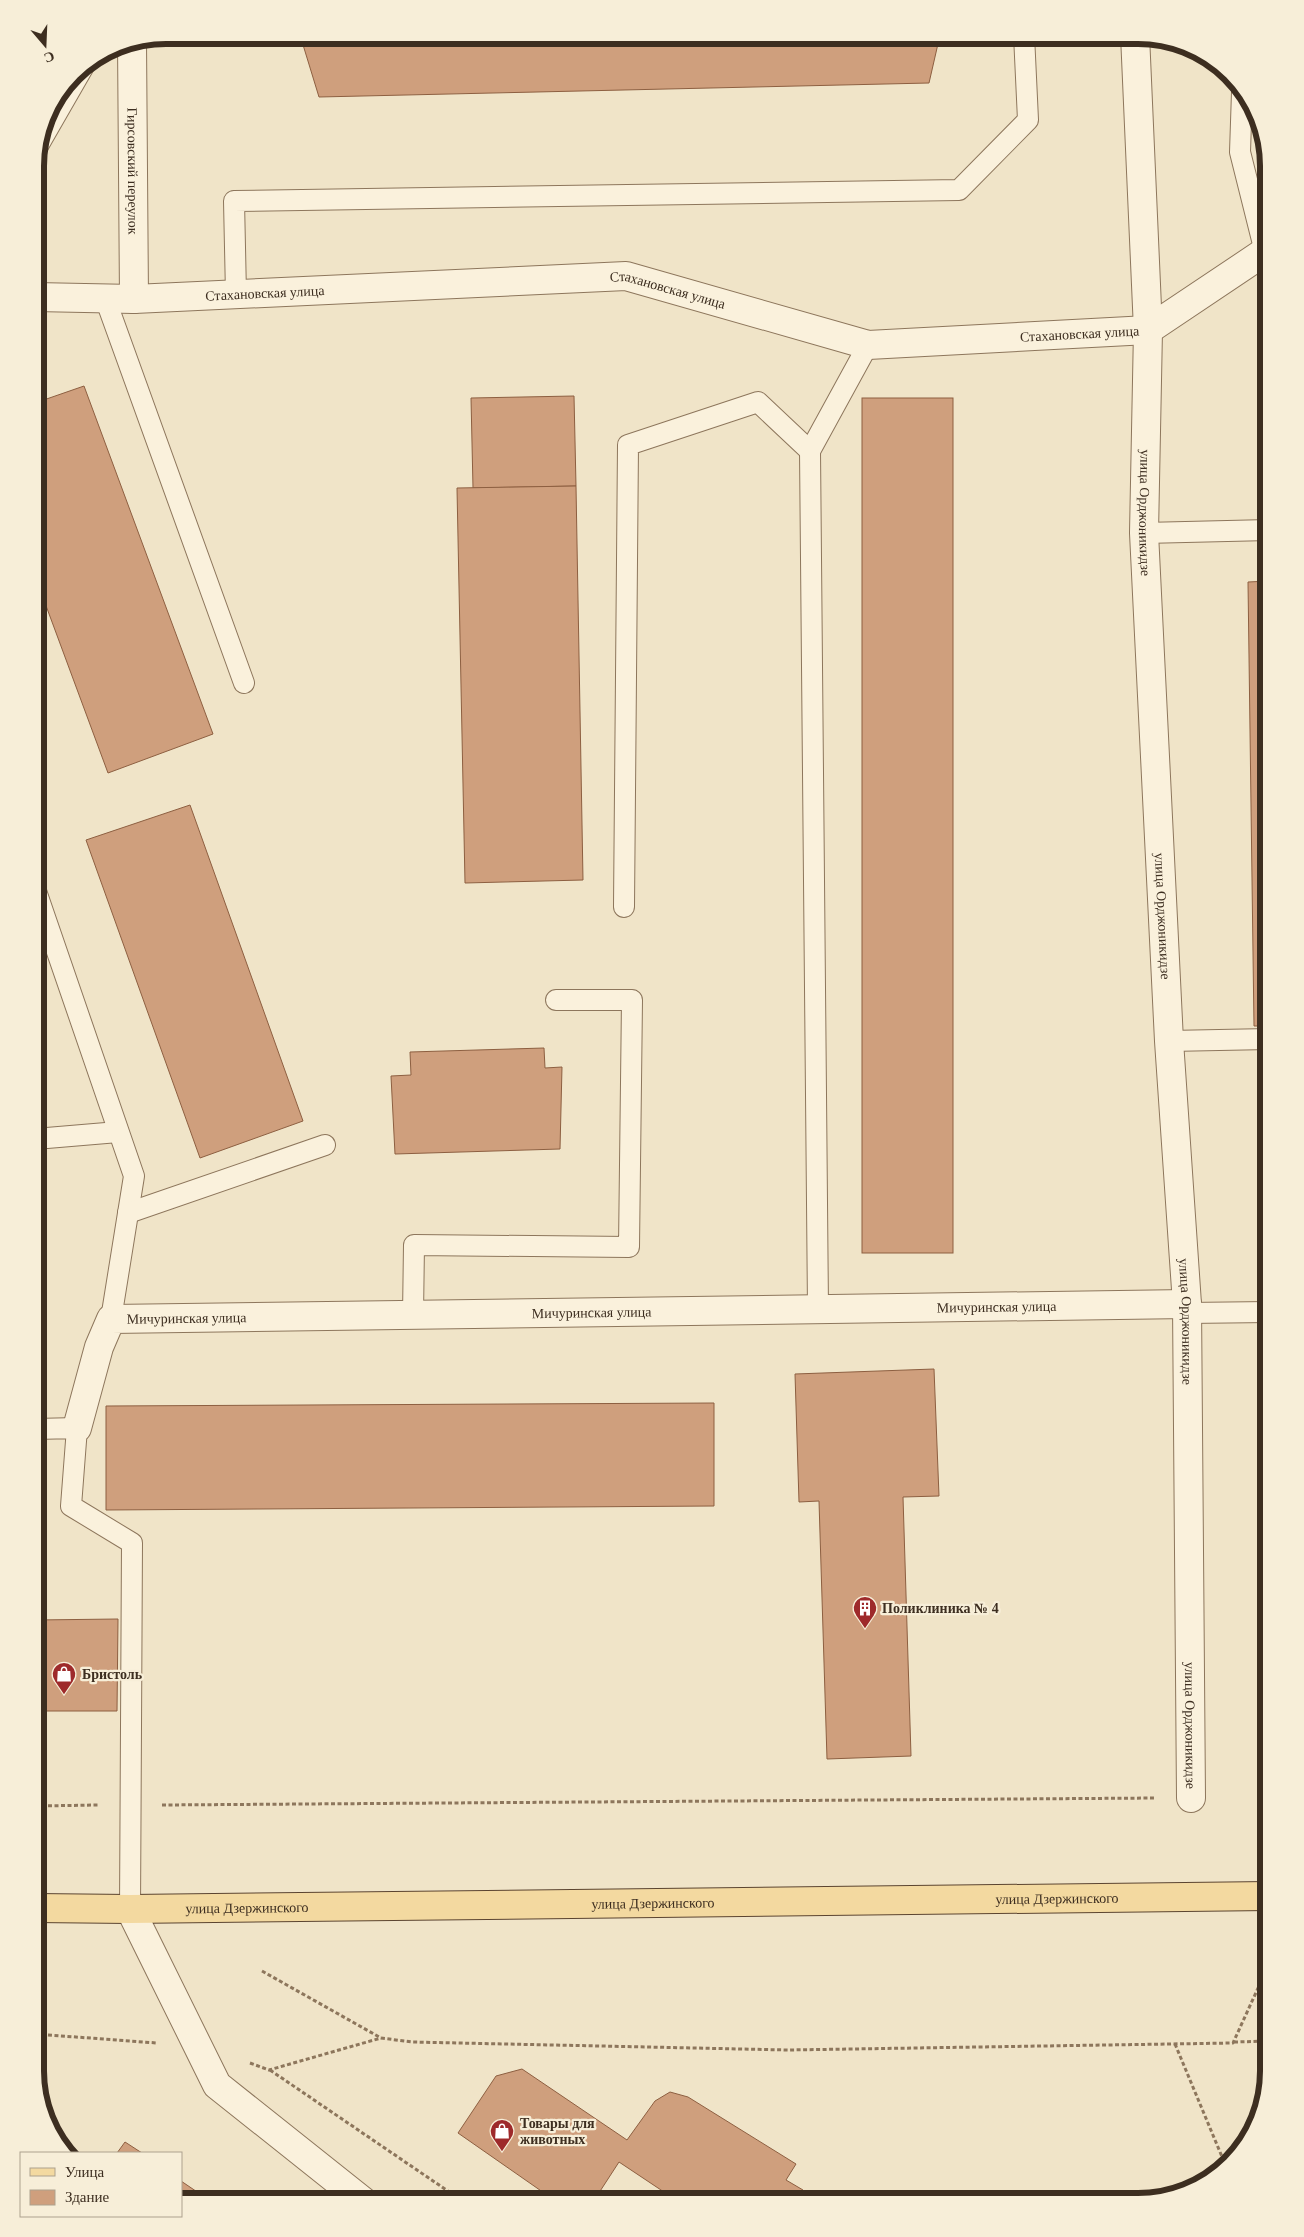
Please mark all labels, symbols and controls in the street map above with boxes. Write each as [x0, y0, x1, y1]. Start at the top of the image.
north arrow [20, 20, 70, 70]
text: С [42, 48, 56, 66]
street label: Гирсовский переулок [125, 107, 141, 235]
street label: Стахановская улица [609, 269, 728, 312]
street label: Стахановская улица [205, 283, 326, 303]
street label: Стахановская улица [1020, 323, 1140, 344]
street label: улица Орджоникидзе [1136, 449, 1154, 576]
street label: улица Орджоникидзе [1152, 852, 1173, 980]
street label: улица Орджоникидзе [1176, 1258, 1195, 1385]
street label: Мичуринская улица [937, 1298, 1057, 1315]
street label: Мичуринская улица [532, 1304, 652, 1321]
street label: Мичуринская улица [127, 1310, 247, 1326]
building icon: Поликлиника № 4 [852, 1595, 878, 1629]
place label: Поликлиника № 4 [882, 1601, 999, 1616]
shop icon: Бристоль [51, 1661, 77, 1695]
street label: улица Орджоникидзе [1182, 1662, 1198, 1789]
place label: Бристоль [82, 1667, 143, 1682]
street label: улица Дзержинского [995, 1890, 1119, 1907]
street label: улица Дзержинского [591, 1895, 715, 1911]
street label: улица Дзержинского [185, 1899, 309, 1916]
place label: Товары для животных [520, 2116, 595, 2147]
shop icon: Товары для животных [489, 2118, 515, 2152]
legend [20, 2152, 182, 2217]
text: Улица [65, 2164, 104, 2180]
text: Здание [65, 2189, 109, 2205]

